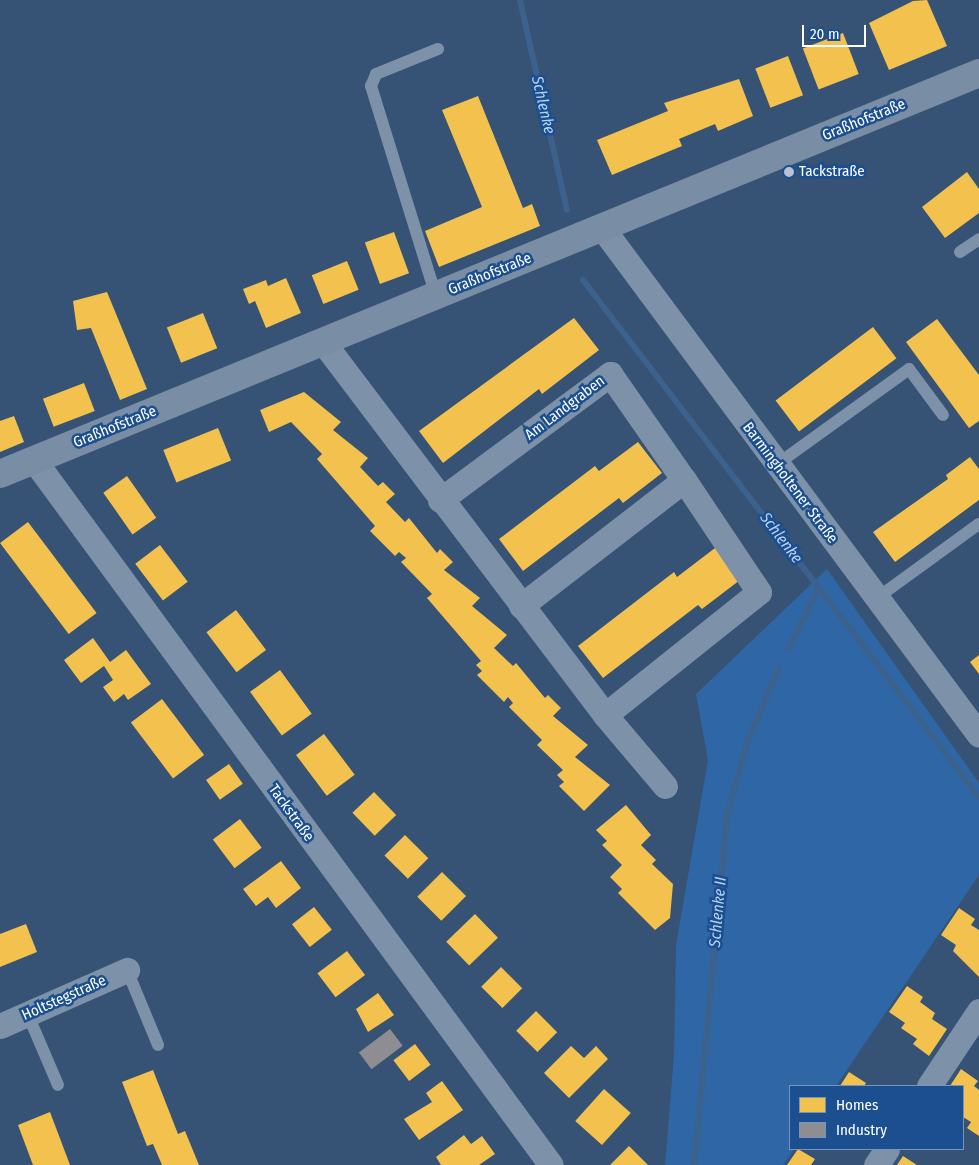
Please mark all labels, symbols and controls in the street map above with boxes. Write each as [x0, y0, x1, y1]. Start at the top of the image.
scale bar [804, 15, 868, 47]
text: 20 m [810, 25, 840, 43]
water label: Schlenke [527, 74, 559, 136]
street label: Graßhofstraße [820, 95, 908, 145]
place label: Tackstraße [799, 163, 865, 181]
marker: Tackstraße [783, 166, 795, 178]
street label: Graßhofstraße [446, 249, 534, 299]
street label: Am Landgraben [522, 372, 608, 444]
street label: Graßhofstraße [71, 402, 159, 452]
street label: Barmingholtener Straße [739, 419, 841, 547]
water label: Schlenke [756, 509, 806, 567]
street label: Tackstraße [264, 781, 318, 845]
water label: Schlenke II [705, 876, 731, 948]
street label: Holtstegstraße [19, 971, 109, 1025]
legend [789, 1085, 964, 1150]
text: Homes [836, 1096, 878, 1114]
text: Industry [836, 1121, 887, 1139]

